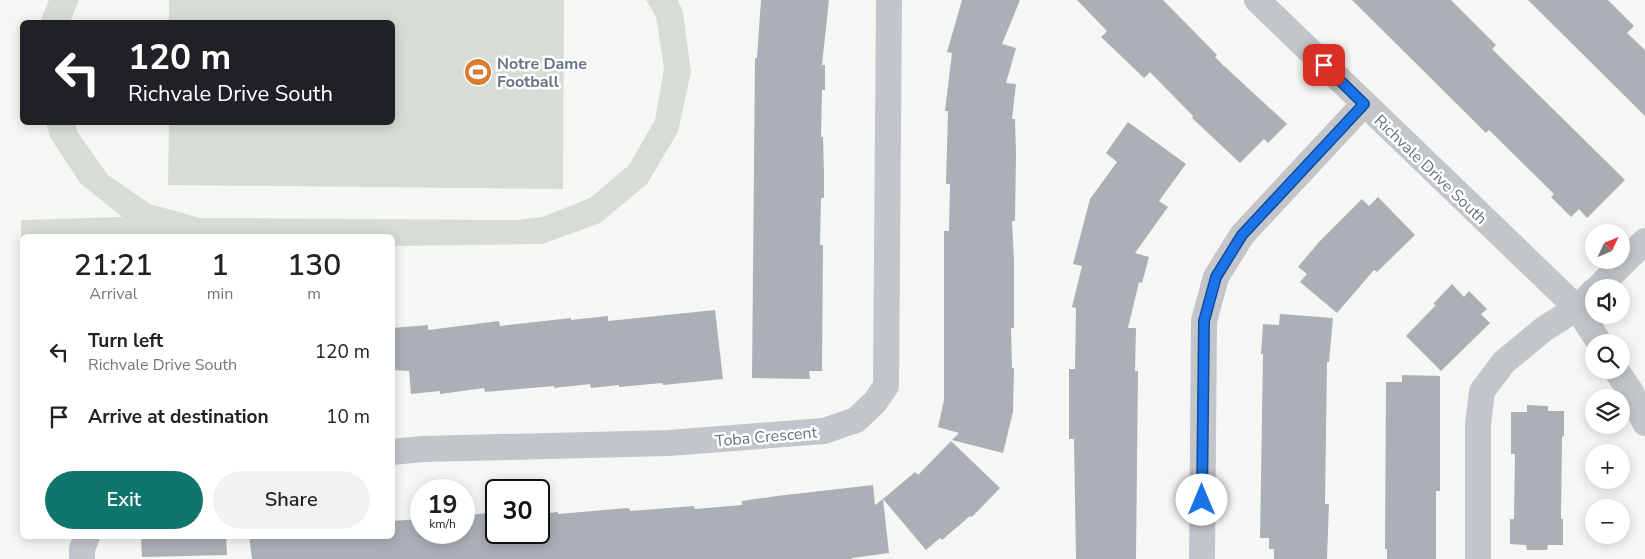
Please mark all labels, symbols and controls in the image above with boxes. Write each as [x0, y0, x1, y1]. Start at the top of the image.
text: 120 m [128, 34, 231, 81]
icon: left [45, 40, 110, 105]
pin [1303, 44, 1345, 86]
icon: arrive [1310, 51, 1338, 79]
place label: Notre Dame Football [497, 53, 587, 93]
sports icon: Notre Dame Football [463, 57, 493, 87]
text: Richvale Drive South [128, 79, 333, 109]
street label: Richvale Drive South [1369, 110, 1492, 229]
north arrow [1585, 224, 1630, 269]
map controls [1585, 224, 1630, 544]
text: 21:21 [74, 245, 153, 286]
text: 1 [211, 245, 229, 286]
text: 130 [287, 245, 341, 286]
button: sound [1585, 279, 1630, 324]
text: Arrival [89, 283, 137, 305]
text: min [207, 283, 233, 305]
text: m [307, 283, 321, 305]
text: Turn left [88, 328, 163, 354]
button: search [1585, 334, 1630, 379]
icon: left [45, 338, 73, 366]
text: 120 m [315, 339, 370, 365]
text: Richvale Drive South [88, 354, 237, 376]
button: layers [1585, 389, 1630, 434]
icon: arrive [45, 403, 73, 431]
text: Arrive at destination [88, 404, 269, 430]
text: 10 m [326, 404, 370, 430]
street label: Toba Crescent [714, 422, 818, 452]
button: + [1585, 444, 1630, 489]
button: Exit [45, 471, 203, 529]
button: Share [213, 471, 370, 529]
position arrow [1175, 473, 1227, 525]
speed limit sign: 30 [485, 479, 550, 544]
text: 19 [427, 488, 458, 522]
button: − [1585, 499, 1630, 544]
text: km/h [429, 516, 456, 532]

